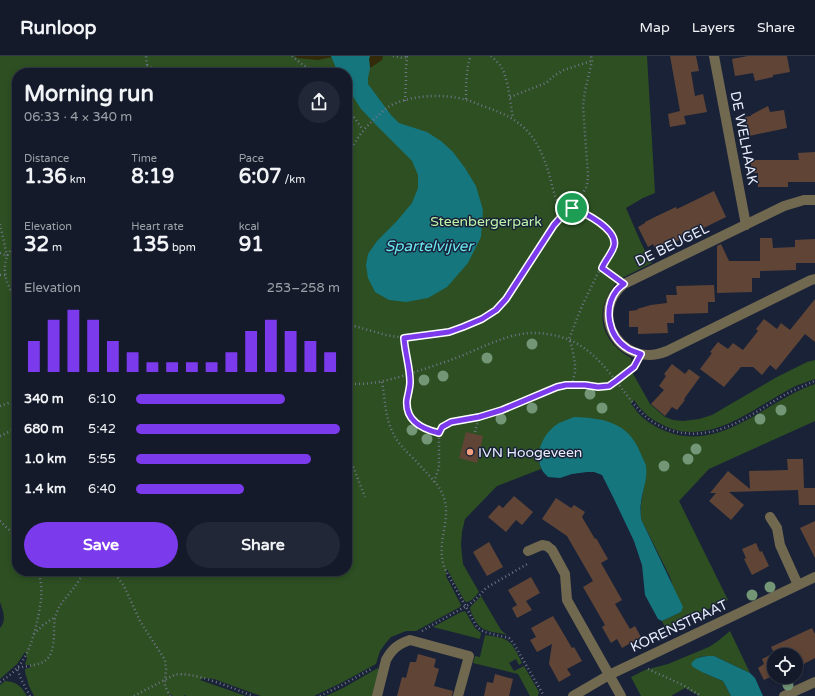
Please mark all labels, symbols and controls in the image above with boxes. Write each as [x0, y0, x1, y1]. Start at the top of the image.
text: Runloop [20, 17, 97, 39]
text: Map [640, 19, 670, 36]
text: Layers [692, 19, 735, 36]
text: Share [757, 19, 795, 36]
text: Morning run [24, 81, 154, 107]
button: share [298, 81, 340, 123]
street label: DE WELHAAK [727, 90, 761, 186]
text: 06:33 · 4 × 340 m [24, 109, 132, 125]
text: Distance [24, 152, 69, 165]
text: Time [131, 152, 157, 165]
text: Pace [239, 152, 264, 165]
text: 1.36 [24, 165, 67, 189]
text: 8:19 [131, 165, 174, 189]
text: 6:07 [239, 165, 282, 189]
text: km [67, 173, 86, 186]
text: /km [282, 173, 305, 186]
pin [555, 191, 589, 225]
icon: arrive [561, 197, 583, 219]
park label: Steenbergerpark [430, 213, 542, 230]
text: Elevation [24, 220, 72, 233]
text: Heart rate [131, 220, 184, 233]
text: kcal [239, 220, 259, 233]
street label: DE BEUGEL [632, 220, 712, 270]
text: 32 [24, 233, 49, 257]
text: 135 [131, 233, 169, 257]
text: 91 [239, 233, 264, 257]
water label: Spartelvijver [385, 237, 475, 255]
text: m [49, 241, 62, 254]
text: bpm [169, 241, 196, 254]
text: Elevation [24, 280, 81, 296]
text: 253–258 m [267, 280, 340, 296]
text: 340 m [24, 391, 64, 407]
text: 6:10 [88, 391, 116, 407]
text: 680 m [24, 421, 64, 437]
text: 5:42 [88, 421, 116, 437]
place label: IVN Hoogeveen [478, 444, 582, 461]
marker: IVN Hoogeveen [465, 447, 475, 457]
text: 1.0 km [24, 451, 66, 467]
text: 5:55 [88, 451, 116, 467]
text: 1.4 km [24, 481, 66, 497]
text: 6:40 [88, 481, 116, 497]
button: Save [24, 522, 178, 568]
button: Share [186, 522, 340, 568]
street label: KORENSTRAAT [628, 596, 731, 656]
map controls [767, 648, 803, 684]
button: locate [767, 648, 803, 684]

